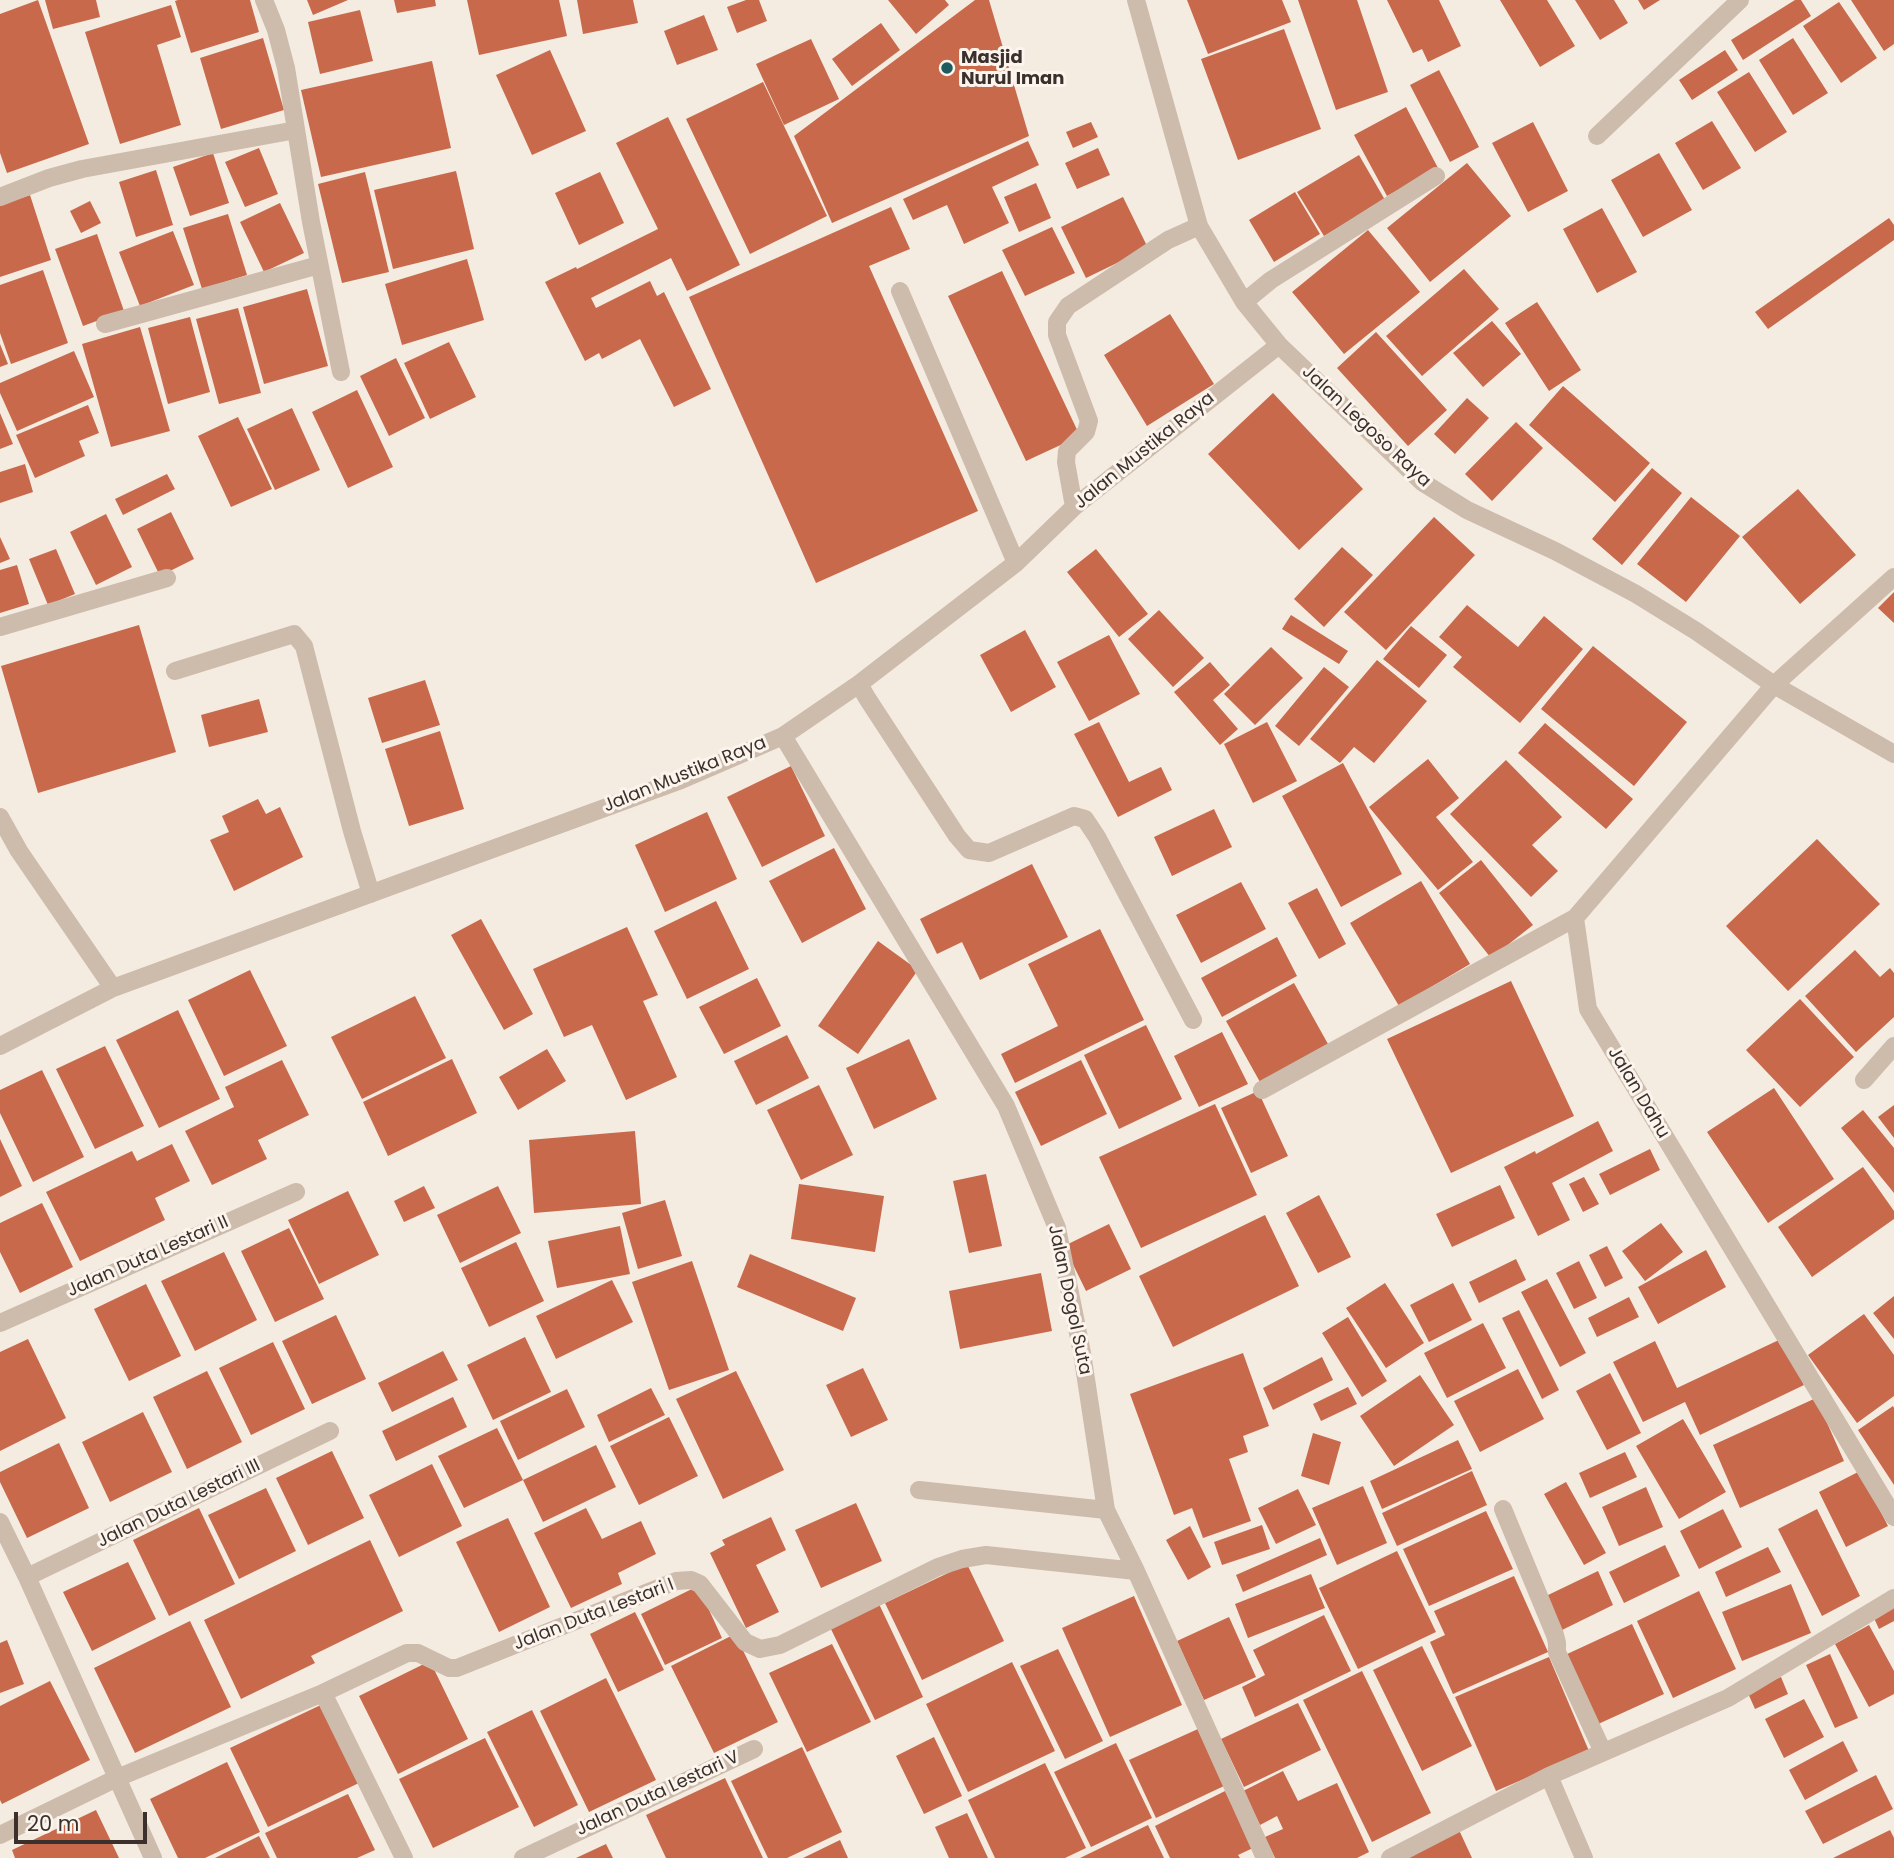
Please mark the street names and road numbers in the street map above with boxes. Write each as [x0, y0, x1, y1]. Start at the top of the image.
street label: Jalan Legoso Raya [1297, 362, 1435, 492]
street label: Jalan Mustika Raya [1071, 388, 1219, 514]
street label: Jalan Mustika Raya [600, 732, 770, 818]
street label: Jalan Dahu [1602, 1043, 1674, 1143]
street label: Jalan Duta Lestari II [64, 1212, 232, 1302]
street label: Jalan Dogol Suta [1043, 1223, 1095, 1377]
street label: Jalan Duta Lestari III [94, 1455, 264, 1553]
street label: Jalan Duta Lestari I [511, 1574, 677, 1656]
street label: Jalan Duta Lestari V [573, 1747, 743, 1841]

